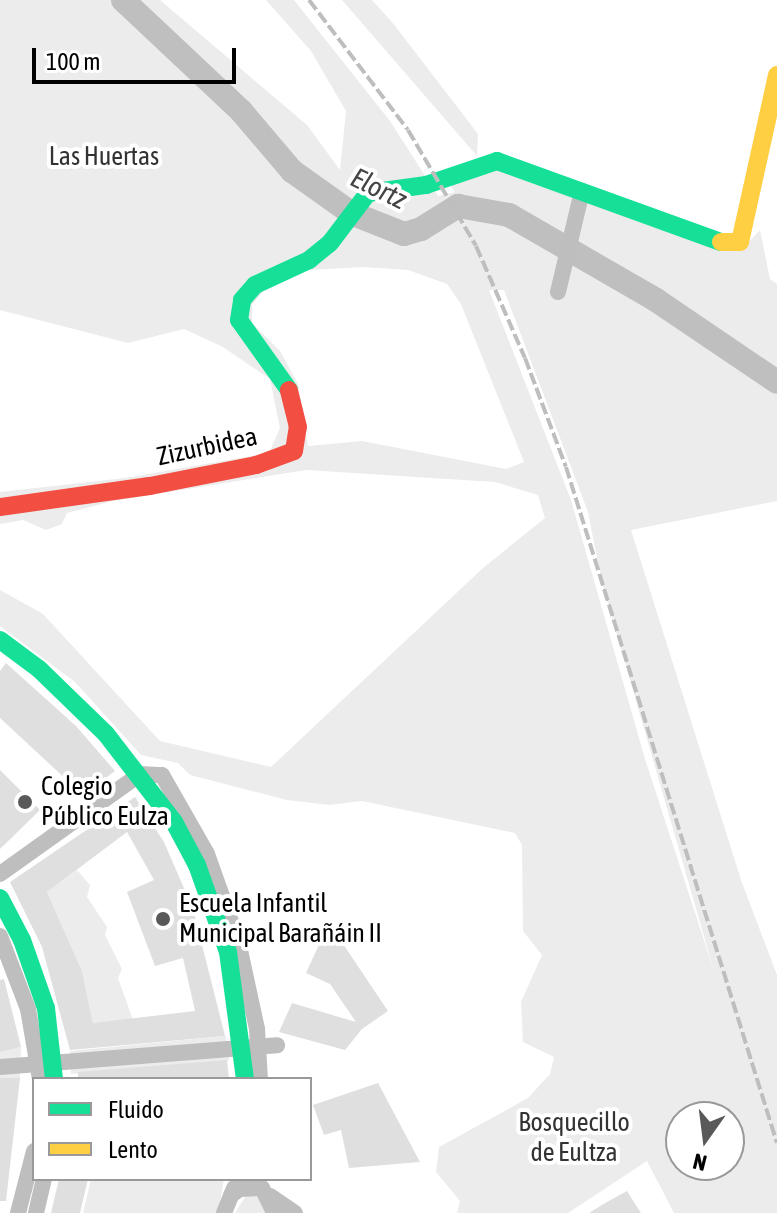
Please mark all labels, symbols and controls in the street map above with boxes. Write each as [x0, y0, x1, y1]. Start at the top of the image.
scale bar [36, 32, 240, 82]
text: 100 m [46, 48, 100, 75]
park label: Las Huertas [49, 141, 159, 173]
water label: Elortz [345, 160, 413, 216]
street label: Zizurbidea [154, 421, 260, 473]
place label: Colegio Público Eulza [41, 771, 169, 832]
marker: Colegio Público Eulza [16, 793, 34, 811]
place label: Escuela Infantil Municipal Barañáin II [179, 888, 382, 950]
marker: Escuela Infantil Municipal Barañáin II [154, 910, 172, 928]
legend [32, 1077, 312, 1181]
text: Fluido [108, 1096, 164, 1123]
north arrow [665, 1101, 745, 1181]
park label: Bosquecillo de Eultza [518, 1107, 630, 1168]
text: Lento [108, 1136, 158, 1163]
text: N [690, 1148, 709, 1177]

